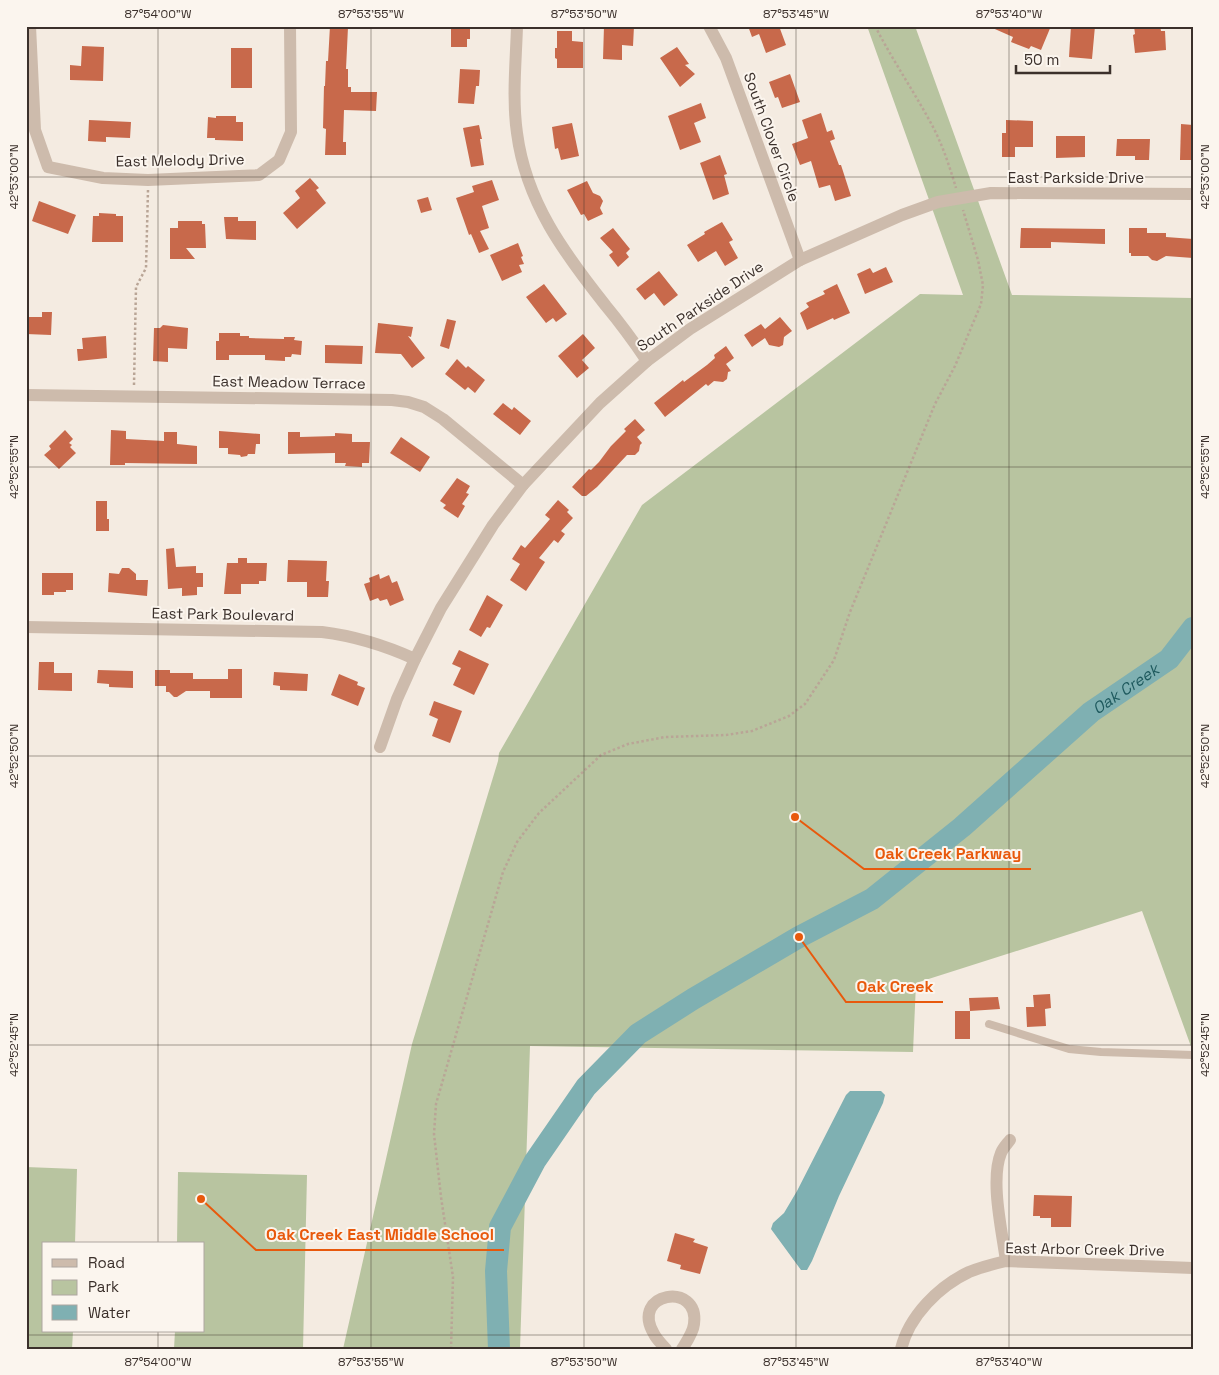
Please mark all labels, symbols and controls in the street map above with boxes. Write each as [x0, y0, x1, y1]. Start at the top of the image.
text: 87°54'00"W [125, 6, 192, 22]
text: 87°53'55"W [338, 6, 405, 22]
text: 87°53'50"W [551, 6, 618, 22]
text: 87°53'45"W [763, 6, 829, 22]
text: 87°53'40"W [976, 6, 1043, 22]
scale bar [1016, 42, 1110, 74]
text: 50 m [1024, 50, 1059, 69]
street label: South Clover Circle [740, 70, 804, 204]
text: 42°53'00"N [6, 144, 22, 210]
text: 42°53'00"N [1197, 144, 1213, 210]
street label: East Melody Drive [115, 149, 245, 171]
street label: East Parkside Drive [1008, 168, 1144, 187]
street label: South Parkside Drive [633, 257, 767, 355]
street label: East Meadow Terrace [212, 371, 366, 393]
text: 42°52'55"N [6, 435, 22, 499]
text: 42°52'55"N [1197, 435, 1213, 499]
street label: East Park Boulevard [152, 603, 294, 625]
water label: Oak Creek [1088, 657, 1165, 719]
text: 42°52'50"N [6, 724, 22, 788]
text: 42°52'50"N [1197, 724, 1213, 788]
callout: Oak Creek Parkway [864, 838, 1031, 869]
text: Oak Creek Parkway [875, 843, 1021, 864]
callout: Oak Creek [846, 971, 943, 1002]
text: Oak Creek [857, 976, 934, 997]
text: 42°52'45"N [6, 1013, 22, 1077]
text: 42°52'45"N [1197, 1013, 1213, 1077]
callout: Oak Creek East Middle School [256, 1219, 504, 1250]
text: Oak Creek East Middle School [266, 1224, 494, 1245]
street label: East Arbor Creek Drive [1005, 1238, 1165, 1260]
legend [42, 1242, 205, 1332]
text: Road [88, 1253, 125, 1272]
text: Park [88, 1277, 119, 1296]
text: Water [88, 1303, 131, 1322]
text: 87°54'00"W [125, 1354, 192, 1370]
text: 87°53'55"W [338, 1354, 405, 1370]
text: 87°53'50"W [551, 1354, 618, 1370]
text: 87°53'45"W [763, 1354, 829, 1370]
text: 87°53'40"W [976, 1354, 1043, 1370]

